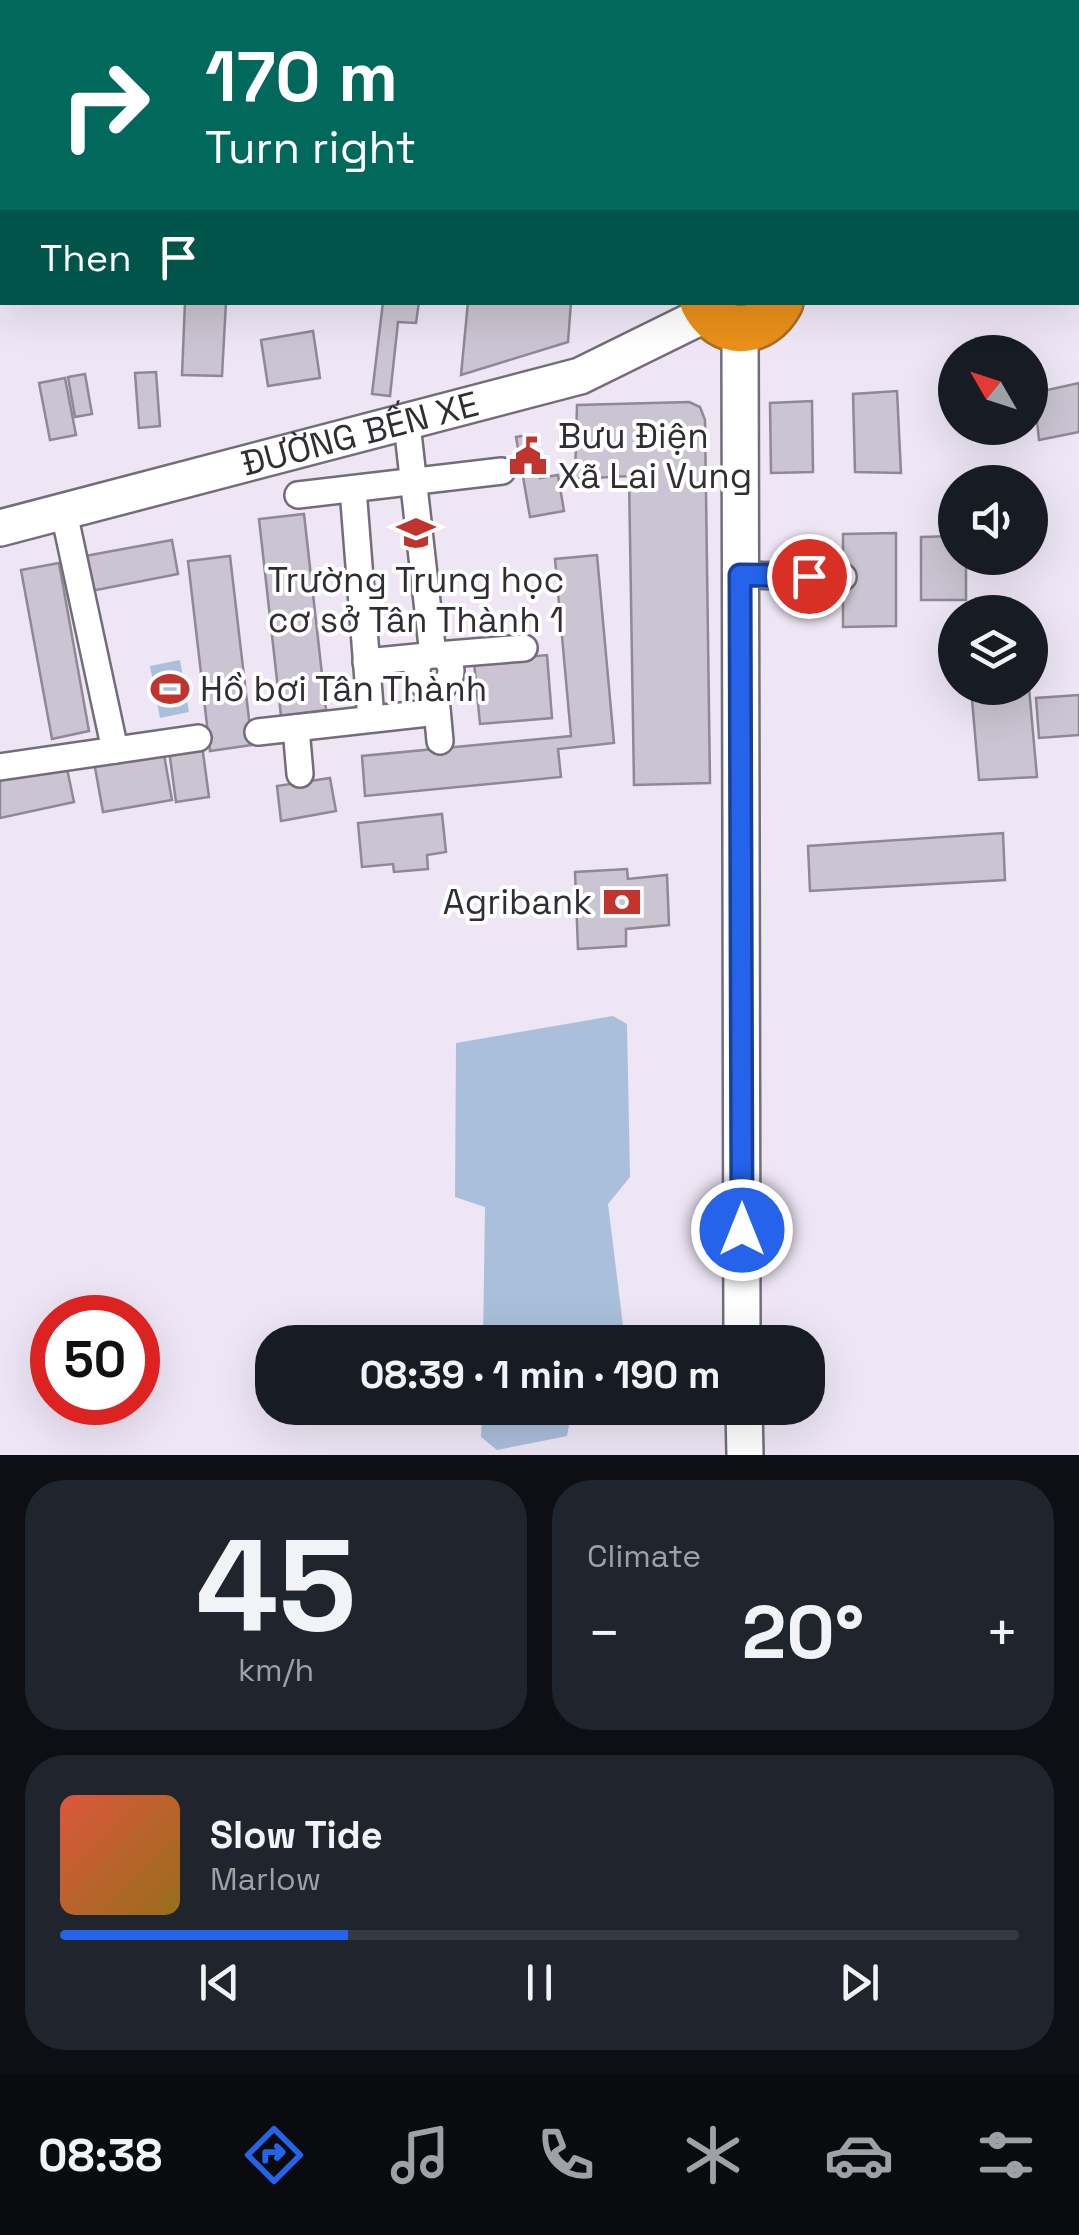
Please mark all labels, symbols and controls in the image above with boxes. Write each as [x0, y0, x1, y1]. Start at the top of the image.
text: 170 m [205, 32, 398, 121]
icon: right [40, 40, 170, 170]
text: Turn right [205, 119, 416, 176]
icon: arrive [151, 230, 206, 285]
text: Then [40, 234, 131, 282]
north arrow [938, 335, 1048, 445]
map controls [938, 335, 1048, 705]
street label: ĐƯỜNG BẾN XE [237, 382, 483, 486]
place label: Bưu Điện Xã Lai Vung [558, 414, 752, 498]
public building icon: Bưu Điện Xã Lai Vung [507, 435, 549, 477]
button: sound [938, 465, 1048, 575]
school or university icon: Trường Trung học cơ sở Tân Thành 1 [395, 512, 437, 554]
pin [767, 534, 852, 619]
icon: arrive [782, 549, 837, 604]
place label: Trường Trung học cơ sở Tân Thành 1 [268, 558, 564, 642]
button: layers [938, 595, 1048, 705]
place label: Hồ bơi Tân Thành [200, 667, 487, 711]
sports icon: Hồ bơi Tân Thành [149, 668, 191, 710]
place label: Agribank [443, 880, 592, 924]
bank icon: Agribank [601, 881, 643, 923]
position arrow [690, 1178, 794, 1282]
speed limit sign: 50 [30, 1295, 160, 1425]
text: 08:39 · 1 min · 190 m [360, 1351, 720, 1399]
text: 45 [196, 1502, 356, 1668]
text: Climate [587, 1536, 701, 1576]
text: 20° [742, 1584, 864, 1680]
text: − [587, 1598, 621, 1668]
text: + [985, 1598, 1019, 1668]
text: km/h [238, 1650, 314, 1690]
text: Slow Tide [210, 1811, 383, 1859]
text: Marlow [210, 1859, 321, 1899]
icon: previous [192, 1955, 247, 2010]
icon: pause [512, 1955, 567, 2010]
icon: next [832, 1955, 887, 2010]
icon: directions [239, 2120, 309, 2190]
icon: music [385, 2120, 455, 2190]
icon: phone [531, 2120, 601, 2190]
icon: climate [678, 2120, 748, 2190]
icon: car [824, 2120, 894, 2190]
icon: filters [971, 2120, 1041, 2190]
text: 08:38 [38, 2127, 162, 2184]

